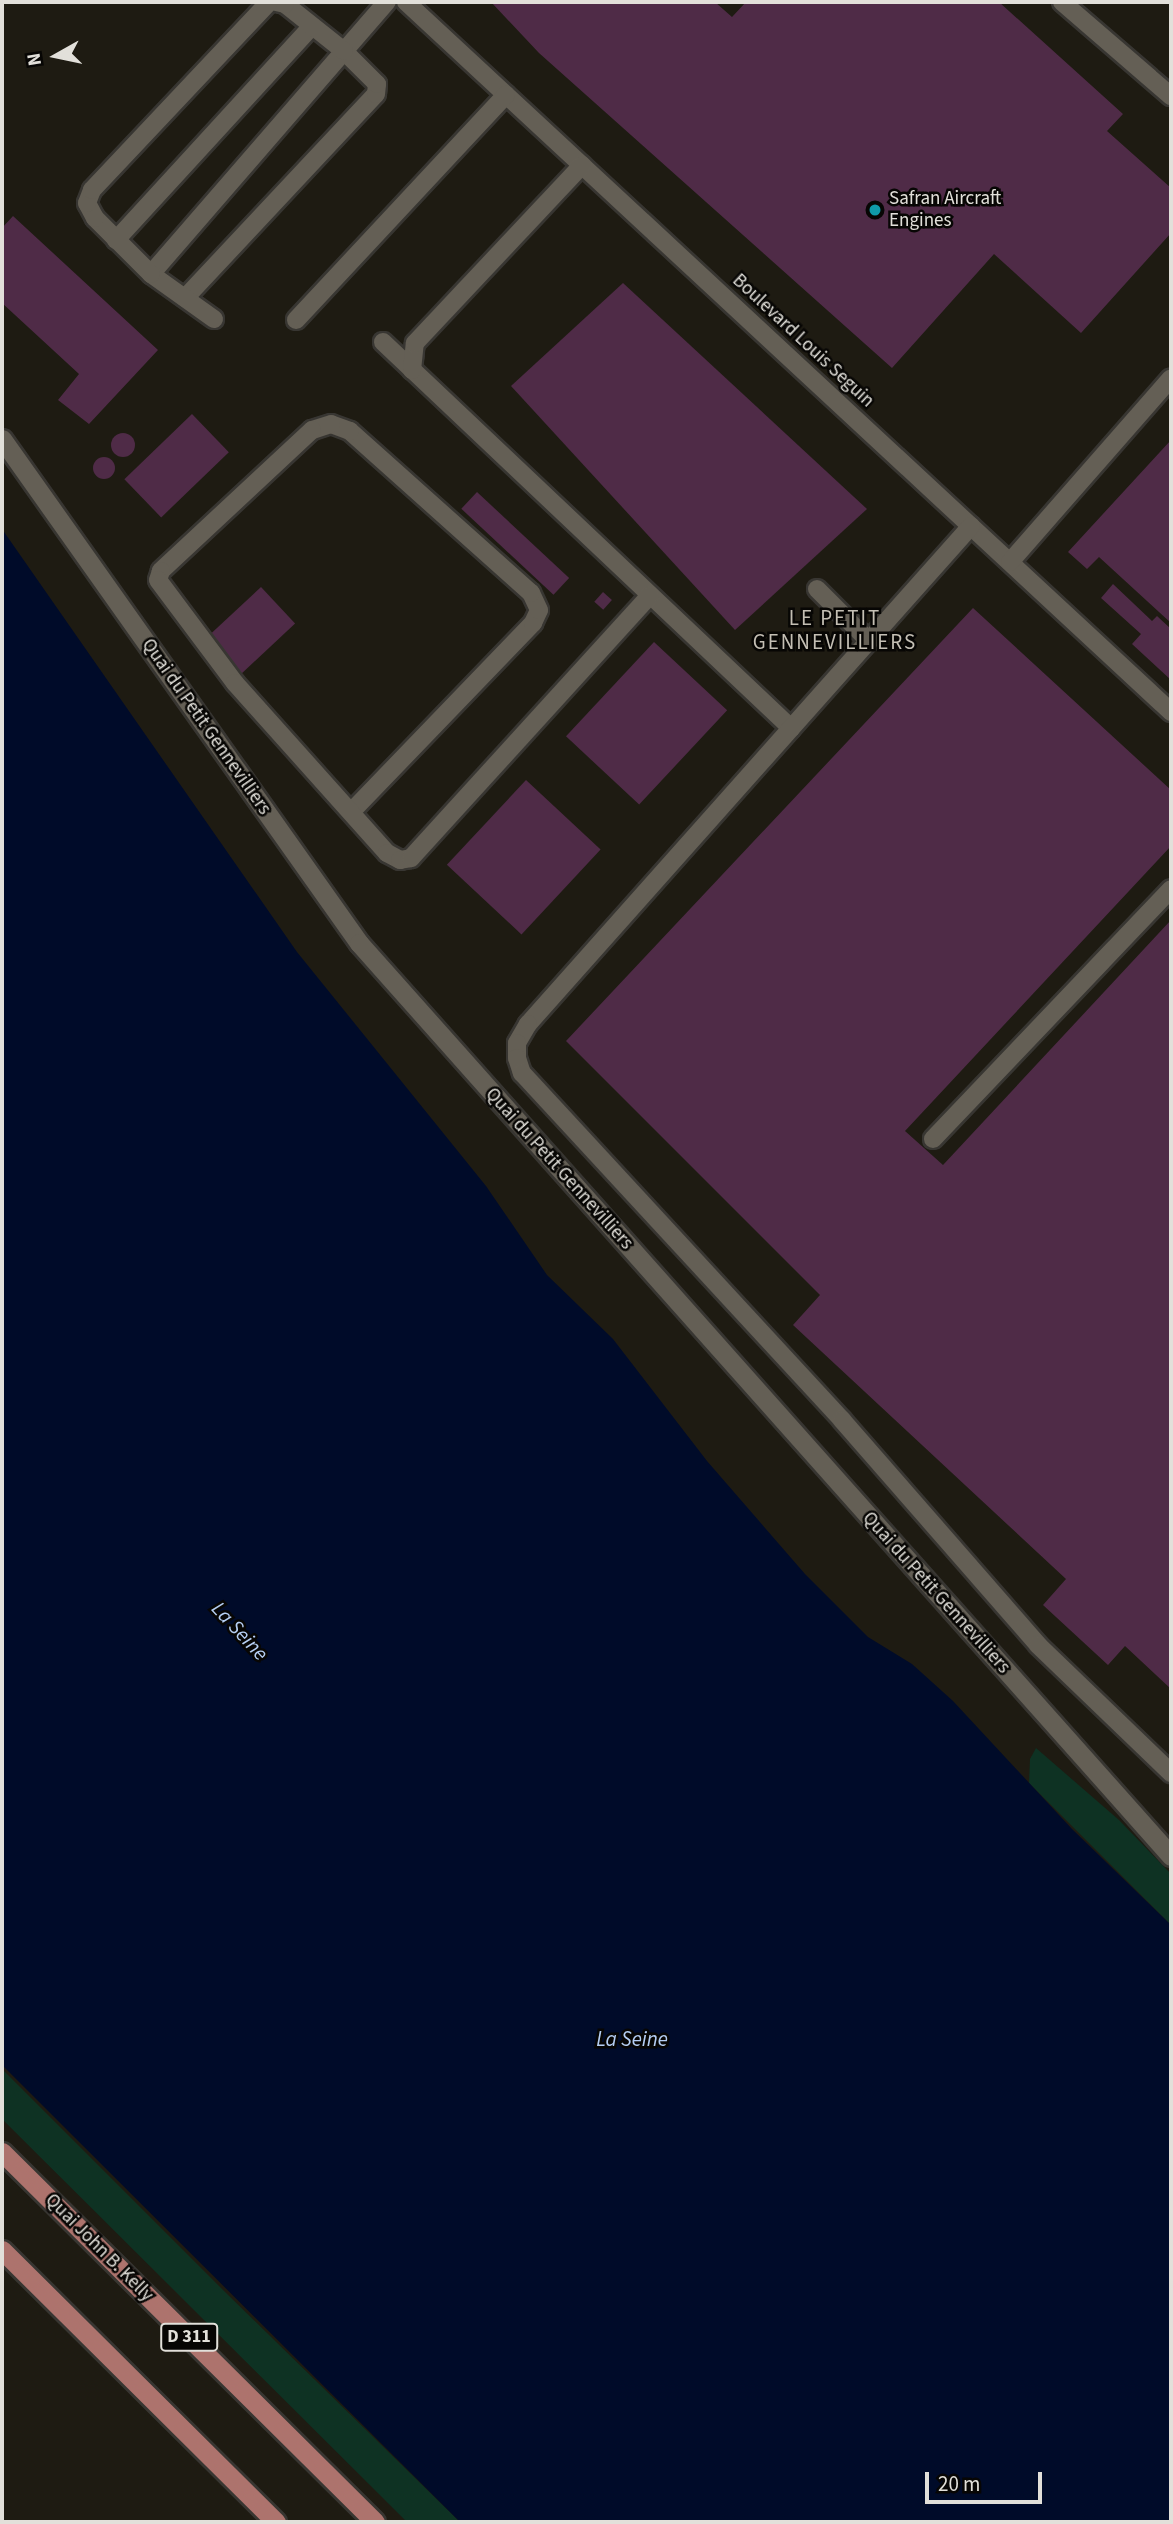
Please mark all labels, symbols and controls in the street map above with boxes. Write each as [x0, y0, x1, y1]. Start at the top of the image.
north arrow [21, 21, 91, 91]
text: N [20, 51, 49, 68]
place label: Safran Aircraft Engines [889, 188, 1001, 232]
marker: Safran Aircraft Engines [867, 202, 883, 218]
street label: Boulevard Louis Seguin [727, 269, 879, 413]
district label: LE PETIT GENNEVILLIERS [754, 605, 916, 655]
street label: Quai du Petit Gennevilliers [136, 635, 276, 819]
street label: Quai du Petit Gennevilliers [480, 1083, 638, 1255]
street label: Quai du Petit Gennevilliers [857, 1507, 1015, 1679]
water label: La Seine [206, 1596, 274, 1666]
water label: La Seine [596, 2026, 668, 2052]
street label: Quai John B. Kelly [40, 2189, 158, 2307]
road number: D 311 [159, 2322, 219, 2351]
scale bar [928, 2458, 1045, 2502]
text: 20 m [938, 2469, 980, 2499]

